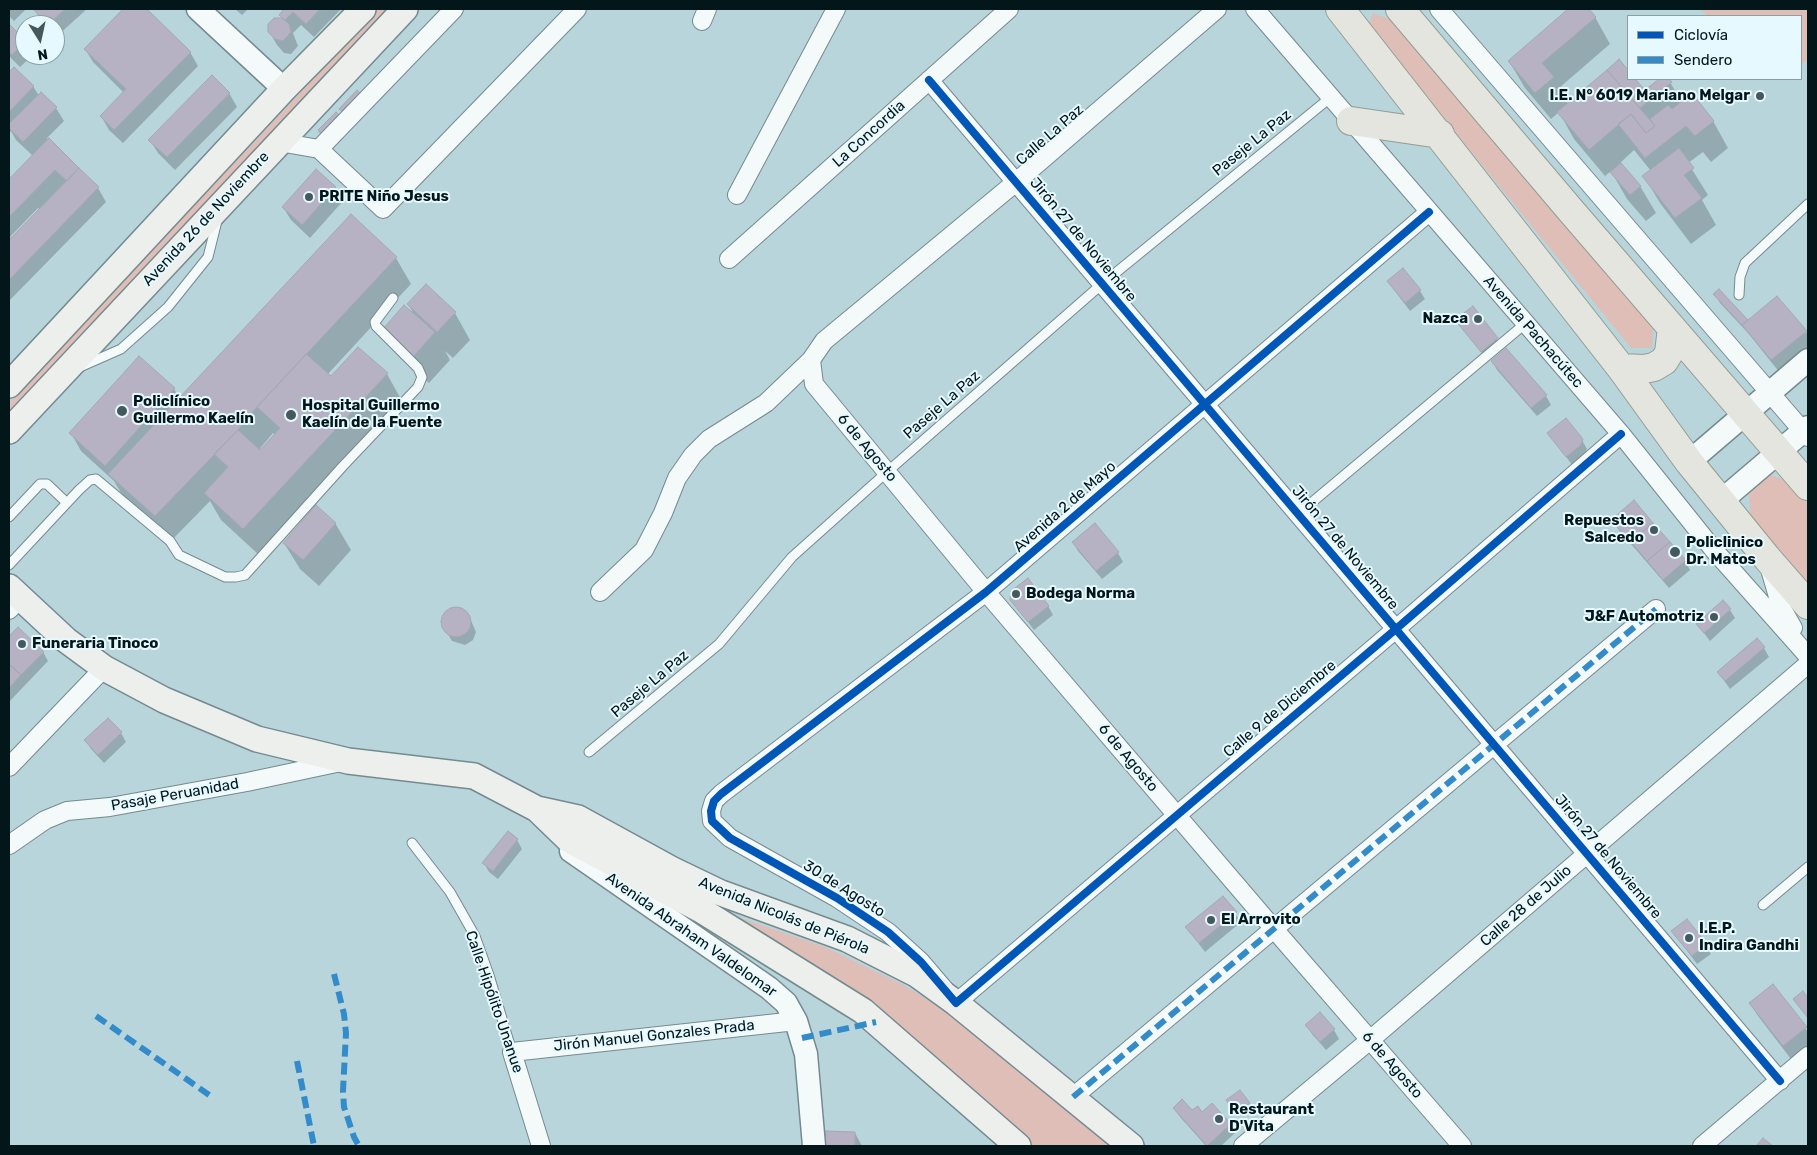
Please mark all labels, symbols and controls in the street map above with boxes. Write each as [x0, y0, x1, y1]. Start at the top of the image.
north arrow [15, 15, 65, 65]
legend [1627, 15, 1802, 80]
text: Ciclovía [1674, 26, 1728, 44]
text: N [36, 45, 49, 64]
text: Sendero [1674, 51, 1732, 69]
place label: I.E. N° 6019 Mariano Melgar [1550, 87, 1750, 105]
marker: I.E. N° 6019 Mariano Melgar [1754, 90, 1766, 102]
street label: La Concordia [829, 97, 909, 171]
street label: Calle La Paz [1013, 101, 1087, 169]
street label: Paseje La Paz [1209, 106, 1295, 180]
street label: Avenida 26 de Noviembre [139, 148, 273, 290]
street label: Jirón 27 de Noviembre [1026, 174, 1140, 306]
place label: PRITE Niño Jesus [319, 188, 449, 206]
marker: PRITE Niño Jesus [303, 191, 315, 203]
street label: Avenida Pachacútec [1479, 272, 1587, 392]
place label: Nazca [1422, 310, 1468, 328]
marker: Nazca [1472, 313, 1484, 325]
street label: Paseje La Paz [900, 367, 984, 443]
place label: Policlínico Guillermo Kaelín [133, 393, 254, 428]
place label: Hospital Guillermo Kaelín de la Fuente [302, 397, 442, 432]
marker: Policlínico Guillermo Kaelín [115, 404, 129, 418]
marker: Hospital Guillermo Kaelín de la Fuente [284, 408, 298, 422]
street label: 6 de Agosto [833, 410, 901, 486]
street label: Avenida 2 de Mayo [1010, 458, 1120, 556]
street label: Jirón 27 de Noviembre [1288, 482, 1402, 614]
place label: Repuestos Salcedo [1564, 512, 1644, 547]
marker: Repuestos Salcedo [1648, 524, 1660, 536]
place label: Policlinico Dr. Matos [1686, 534, 1763, 569]
marker: Policlinico Dr. Matos [1668, 545, 1682, 559]
place label: Bodega Norma [1026, 585, 1135, 603]
marker: Bodega Norma [1010, 588, 1022, 600]
place label: J&F Automotriz [1585, 608, 1704, 626]
marker: J&F Automotriz [1708, 611, 1720, 623]
place label: Funeraria Tinoco [32, 635, 158, 653]
marker: Funeraria Tinoco [16, 638, 28, 650]
street label: Paseje La Paz [608, 646, 692, 722]
street label: Calle 9 de Diciembre [1220, 657, 1340, 761]
street label: 6 de Agosto [1094, 720, 1162, 796]
street label: Pasaje Peruanidad [110, 775, 240, 815]
street label: Jirón 27 de Noviembre [1551, 791, 1665, 923]
street label: 30 de Agosto [800, 857, 888, 921]
street label: Calle 28 de Julio [1477, 861, 1575, 951]
street label: Avenida Abraham Valdelomar [602, 869, 780, 1001]
street label: Avenida Nicolás de Piérola [696, 873, 872, 959]
place label: El Arrovito [1221, 911, 1301, 929]
marker: El Arrovito [1205, 914, 1217, 926]
place label: I.E.P. Indira Gandhi [1699, 920, 1799, 955]
street label: Calle Hipólito Unanue [461, 928, 527, 1076]
marker: I.E.P. Indira Gandhi [1683, 932, 1695, 944]
street label: Jirón Manuel Gonzales Prada [553, 1016, 755, 1056]
street label: 6 de Agosto [1358, 1028, 1426, 1102]
place label: Restaurant D'Vita [1229, 1101, 1314, 1136]
marker: Restaurant D'Vita [1213, 1113, 1225, 1125]

